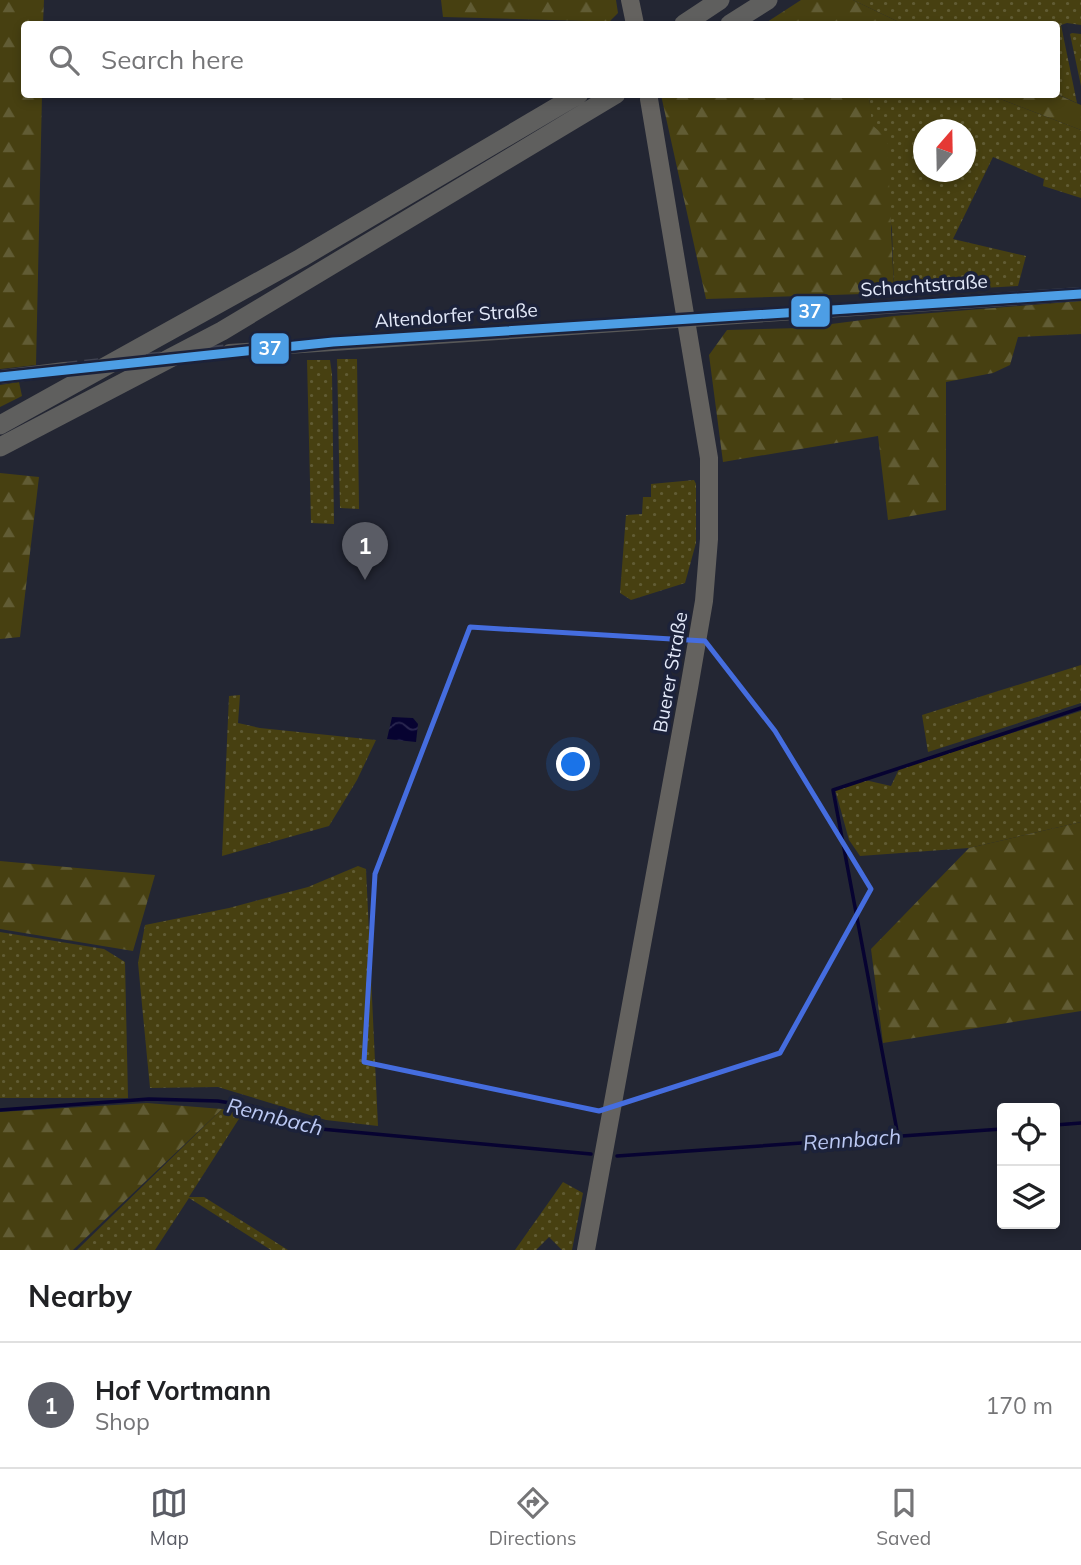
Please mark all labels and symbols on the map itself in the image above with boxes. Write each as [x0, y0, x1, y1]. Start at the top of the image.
north arrow [913, 119, 976, 182]
street label: Schachtstraße [860, 269, 988, 301]
line badge: 37 [790, 295, 831, 328]
street label: Altendorfer Straße [374, 297, 538, 333]
text: 37 [799, 299, 821, 323]
line badge: 37 [250, 332, 290, 365]
text: 37 [259, 336, 281, 360]
pin: 1 [342, 522, 388, 580]
street label: Buerer Straße [648, 610, 692, 734]
your location [556, 747, 590, 781]
water label: Rennbach [224, 1092, 326, 1140]
water label: Rennbach [802, 1123, 902, 1155]

